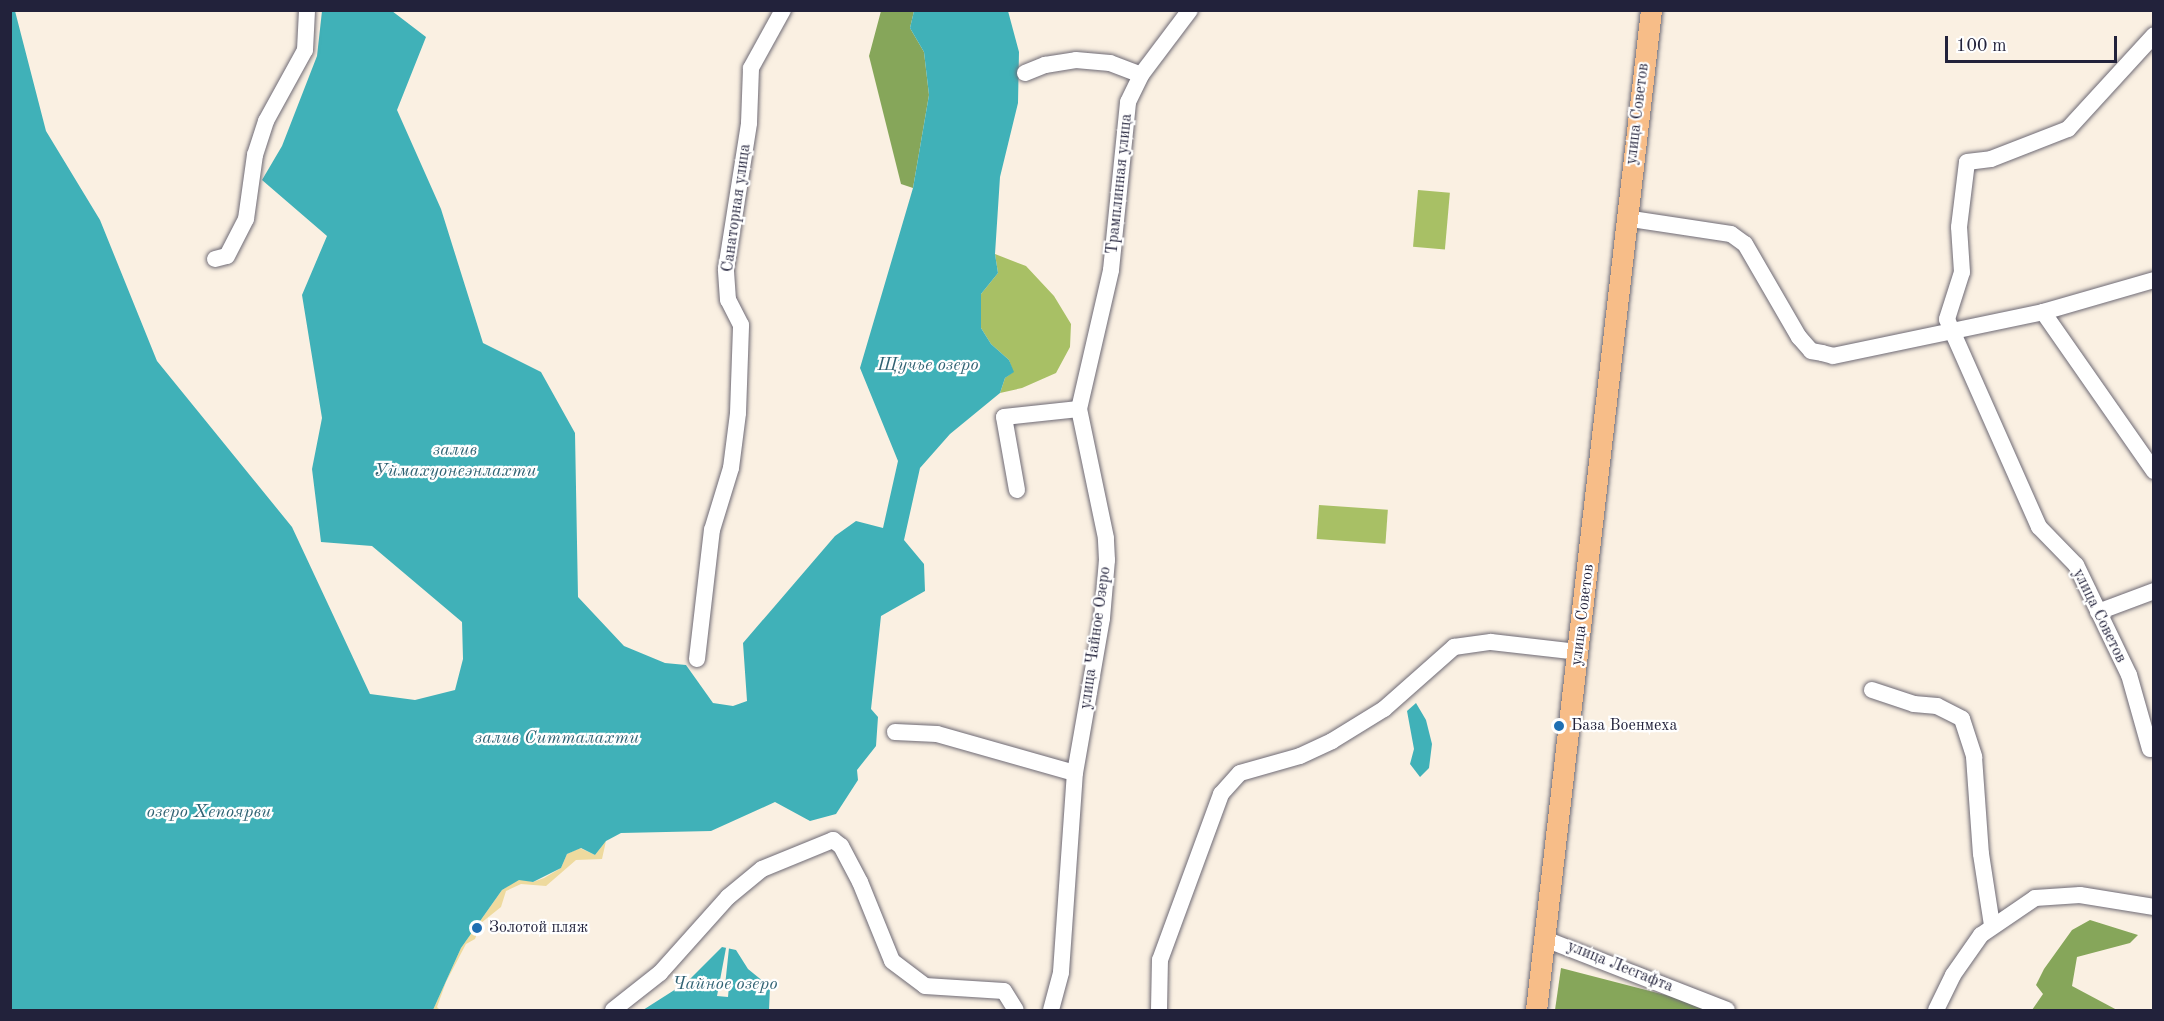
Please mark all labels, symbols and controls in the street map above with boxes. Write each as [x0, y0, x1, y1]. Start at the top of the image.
scale bar [1948, 24, 2120, 62]
text: 100 m [1956, 37, 2007, 55]
street label: улица Советов [1622, 62, 1654, 166]
street label: Трамплинная улица [1103, 113, 1137, 255]
street label: Санаторная улица [718, 143, 756, 273]
water label: Щучье озеро [877, 354, 979, 376]
water label: залив Уймахуонеэнлахти [373, 440, 537, 482]
street label: улица Советов [1567, 563, 1599, 667]
street label: улица Чайное Озеро [1076, 565, 1116, 711]
street label: улица Советов [2068, 566, 2130, 666]
place label: База Военмеха [1571, 716, 1677, 736]
marker: База Военмеха [1552, 719, 1566, 733]
water label: залив Ситталахти [475, 727, 639, 749]
water label: озеро Хепоярви [147, 801, 271, 823]
place label: Золотой пляж [489, 918, 588, 938]
marker: Золотой пляж [470, 921, 484, 935]
street label: улица Лесгафта [1564, 937, 1676, 997]
water label: Чайное озеро [672, 973, 778, 995]

